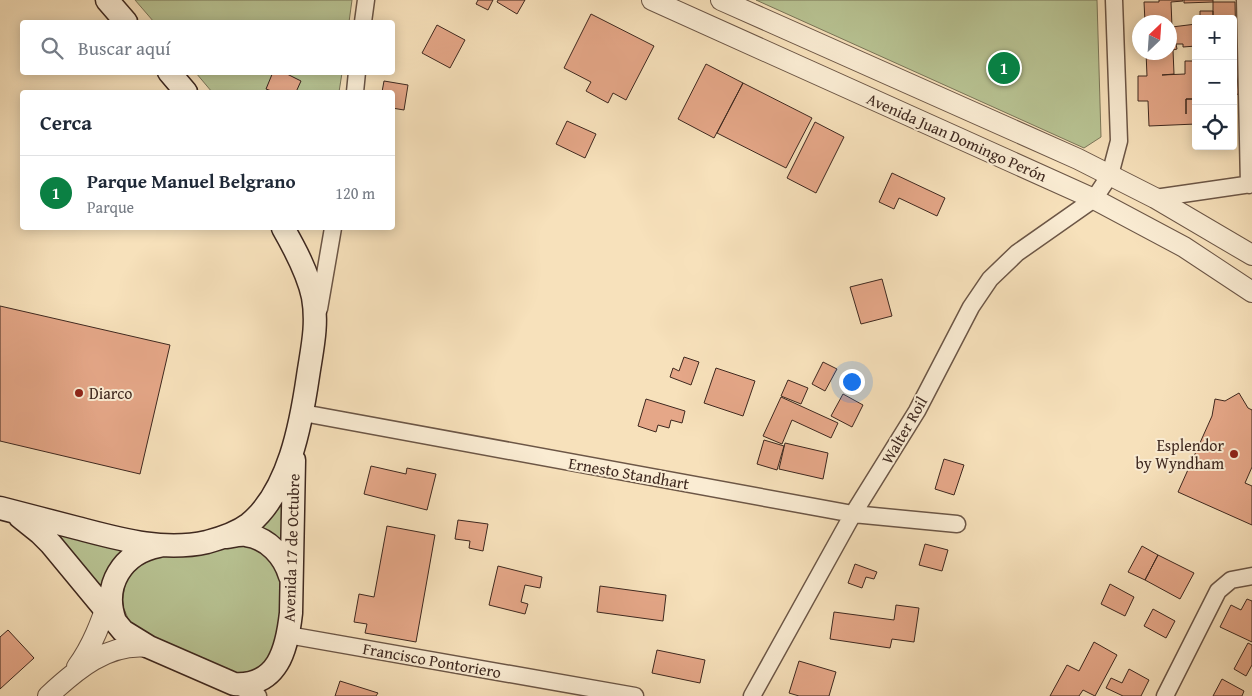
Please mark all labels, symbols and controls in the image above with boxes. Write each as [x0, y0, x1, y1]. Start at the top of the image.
north arrow [1132, 15, 1177, 60]
map controls [1192, 15, 1237, 150]
button: + [1192, 15, 1237, 60]
search box [20, 20, 395, 75]
icon: search [38, 34, 66, 62]
text: Buscar aquí [78, 34, 171, 62]
pin: 1 [988, 49, 1020, 87]
button: − [1192, 60, 1237, 105]
street label: Avenida Juan Domingo Perón [863, 86, 1051, 188]
button: locate [1192, 105, 1237, 150]
text: Cerca [40, 107, 92, 138]
text: Parque Manuel Belgrano [87, 167, 296, 195]
text: 1 [52, 181, 60, 205]
text: 120 m [335, 181, 375, 205]
text: Parque [87, 195, 134, 219]
your location [839, 369, 865, 395]
place label: Diarco [89, 381, 132, 405]
marker: Diarco [73, 387, 85, 399]
street label: Walter Roil [875, 391, 933, 468]
place label: Esplendor by Wyndham [1136, 433, 1224, 475]
marker: Esplendor by Wyndham [1228, 448, 1240, 460]
street label: Ernesto Standhart [567, 451, 692, 495]
street label: Avenida 17 de Octubre [276, 473, 306, 623]
street label: Francisco Pontoriero [361, 636, 503, 684]

